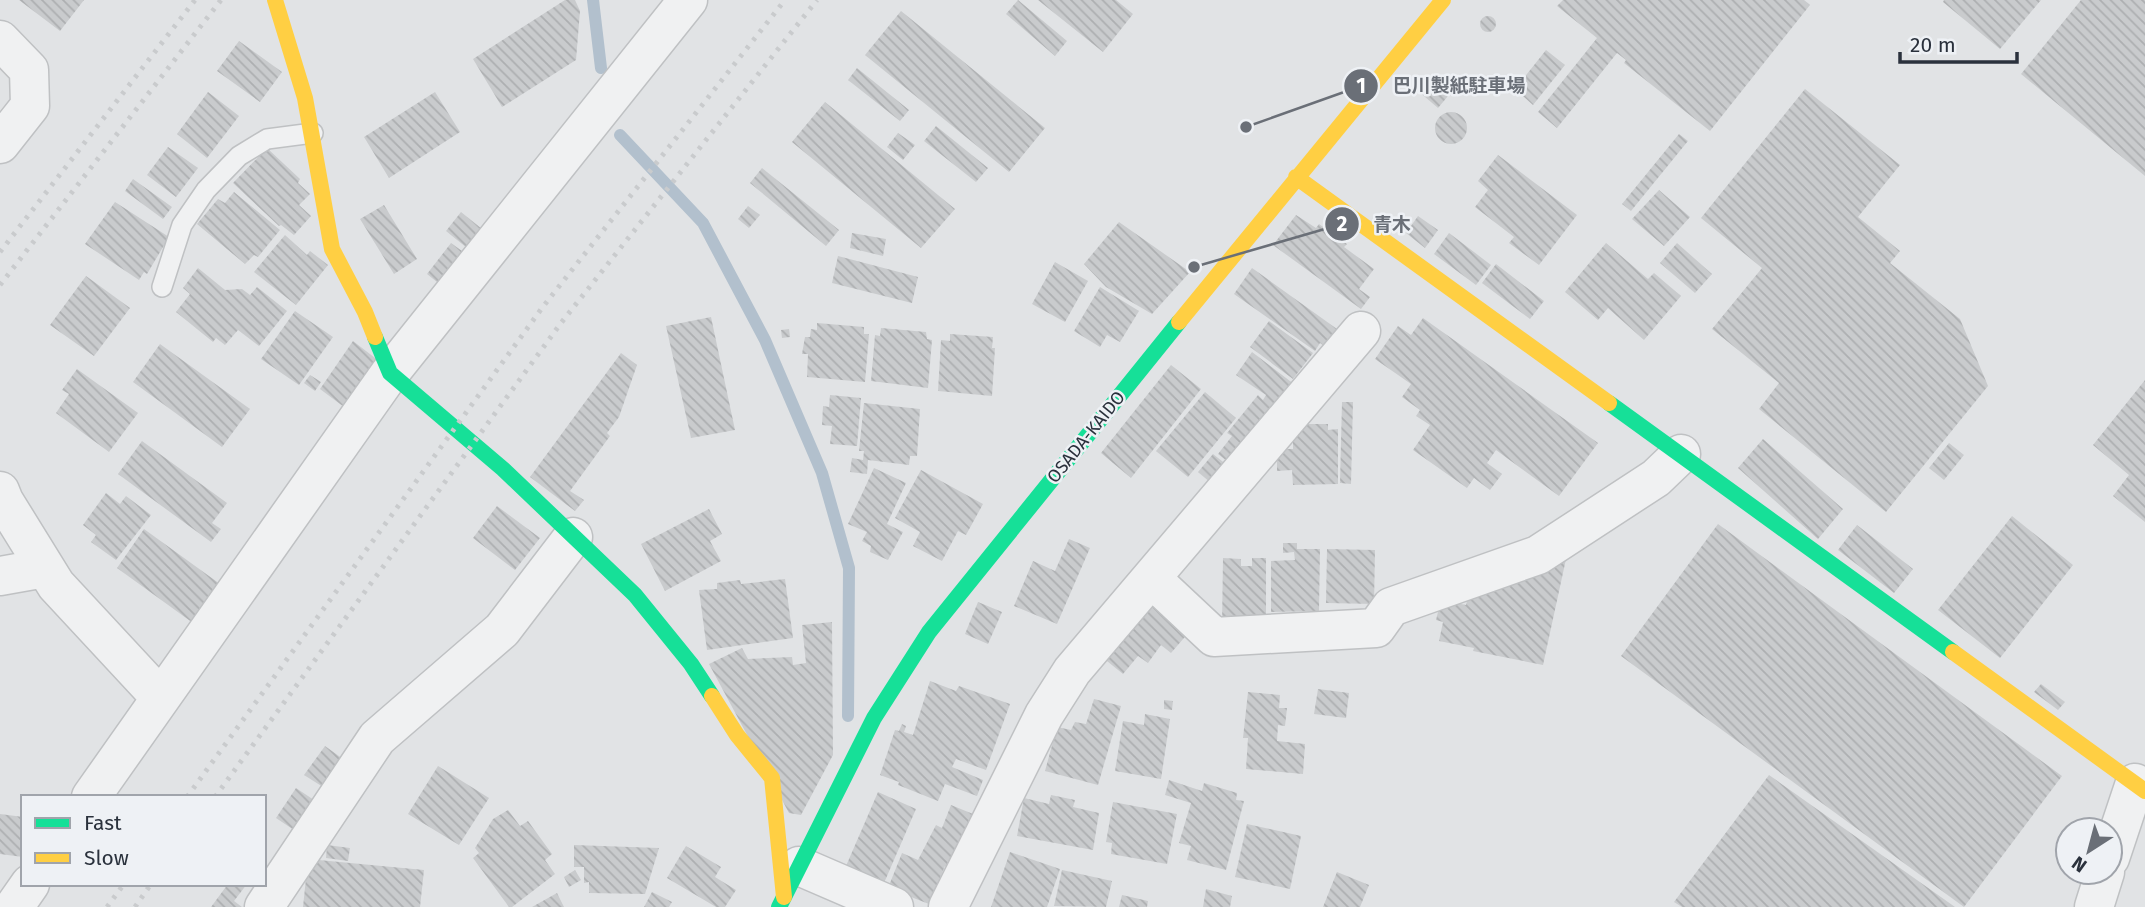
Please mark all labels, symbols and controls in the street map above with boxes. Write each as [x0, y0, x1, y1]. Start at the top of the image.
scale bar [1900, 21, 2017, 65]
text: 20 m [1910, 32, 1956, 58]
callout: 巴川製紙駐車場 [1344, 66, 1540, 106]
text: 1 [1356, 73, 1366, 99]
text: 巴川製紙駐車場 [1392, 74, 1526, 97]
callout: 青木 [1324, 204, 1425, 244]
text: 2 [1337, 211, 1348, 237]
text: 青木 [1373, 213, 1411, 236]
street label: OSADA-KAIDO [1042, 387, 1130, 487]
legend [21, 795, 266, 886]
text: Fast [84, 810, 122, 836]
north arrow [2054, 816, 2124, 886]
text: Slow [84, 845, 129, 871]
text: N [2067, 851, 2091, 877]

